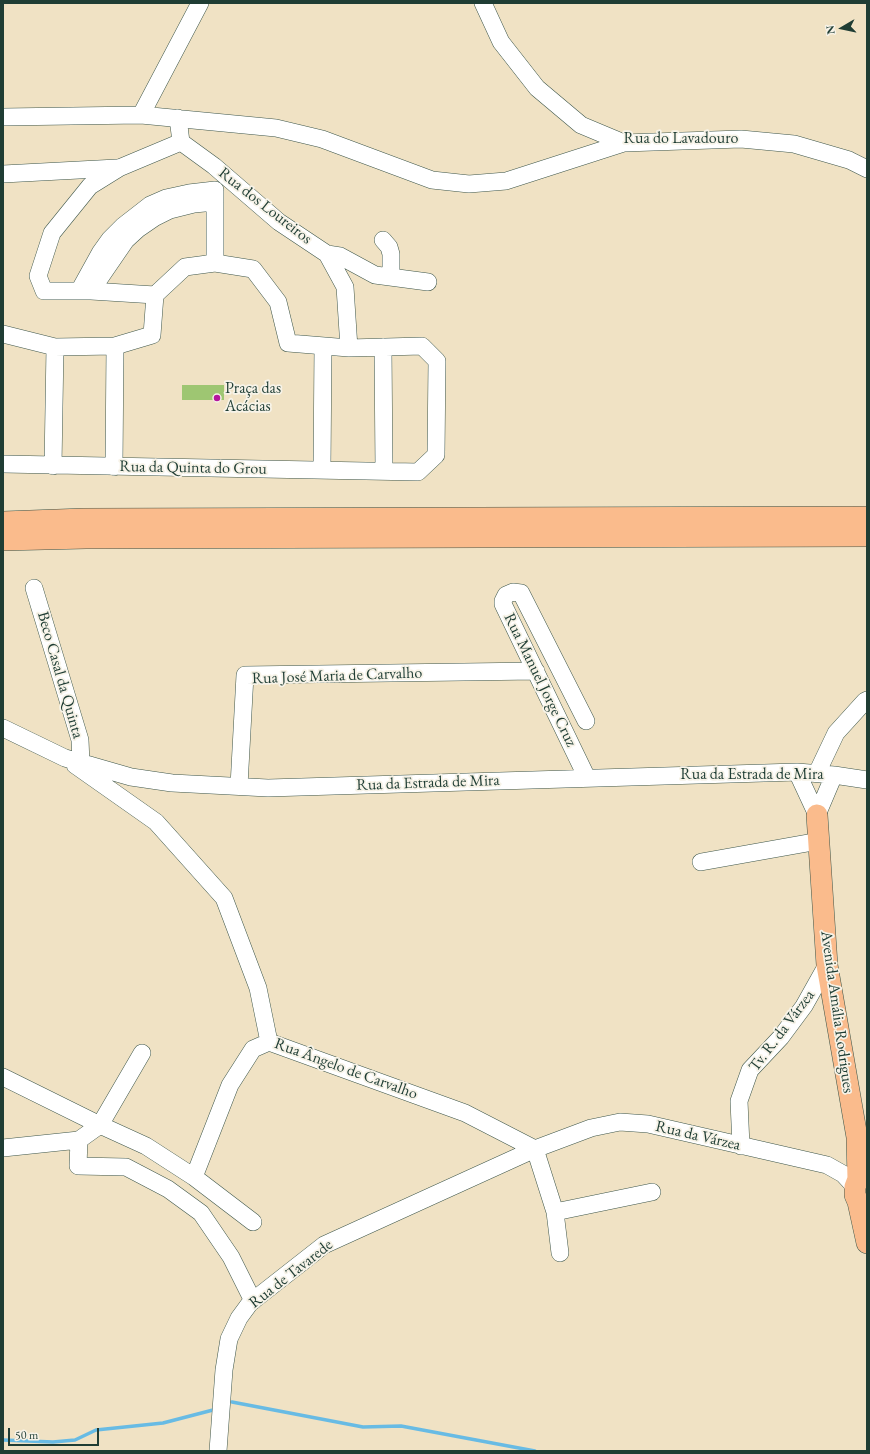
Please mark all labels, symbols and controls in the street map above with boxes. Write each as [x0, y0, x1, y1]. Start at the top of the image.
north arrow [822, 8, 862, 48]
text: N [823, 24, 838, 35]
street label: Rua do Lavadouro [624, 129, 738, 149]
street label: Rua dos Loureiros [214, 164, 316, 248]
place label: Praça das Acácias [225, 379, 281, 417]
marker: Praça das Acácias [212, 393, 222, 403]
street label: Rua da Quinta do Grou [119, 457, 267, 479]
street label: Beco Casal da Quinta [33, 609, 87, 741]
street label: Rua Manuel Jorge Cruz [499, 610, 581, 750]
street label: Rua José Maria de Carvalho [251, 663, 423, 689]
street label: Rua da Estrada de Mira [680, 765, 824, 785]
street label: Rua da Estrada de Mira [356, 771, 500, 795]
street label: Avenida Amália Rodrigues [816, 930, 858, 1094]
street label: Tv. R. da Várzea [745, 986, 819, 1076]
street label: Rua Ângelo de Carvalho [272, 1034, 420, 1104]
street label: Rua da Várzea [654, 1117, 742, 1155]
street label: Rua de Tavarede [245, 1235, 337, 1313]
scale bar [10, 1420, 101, 1446]
text: 50 m [15, 1427, 38, 1443]

